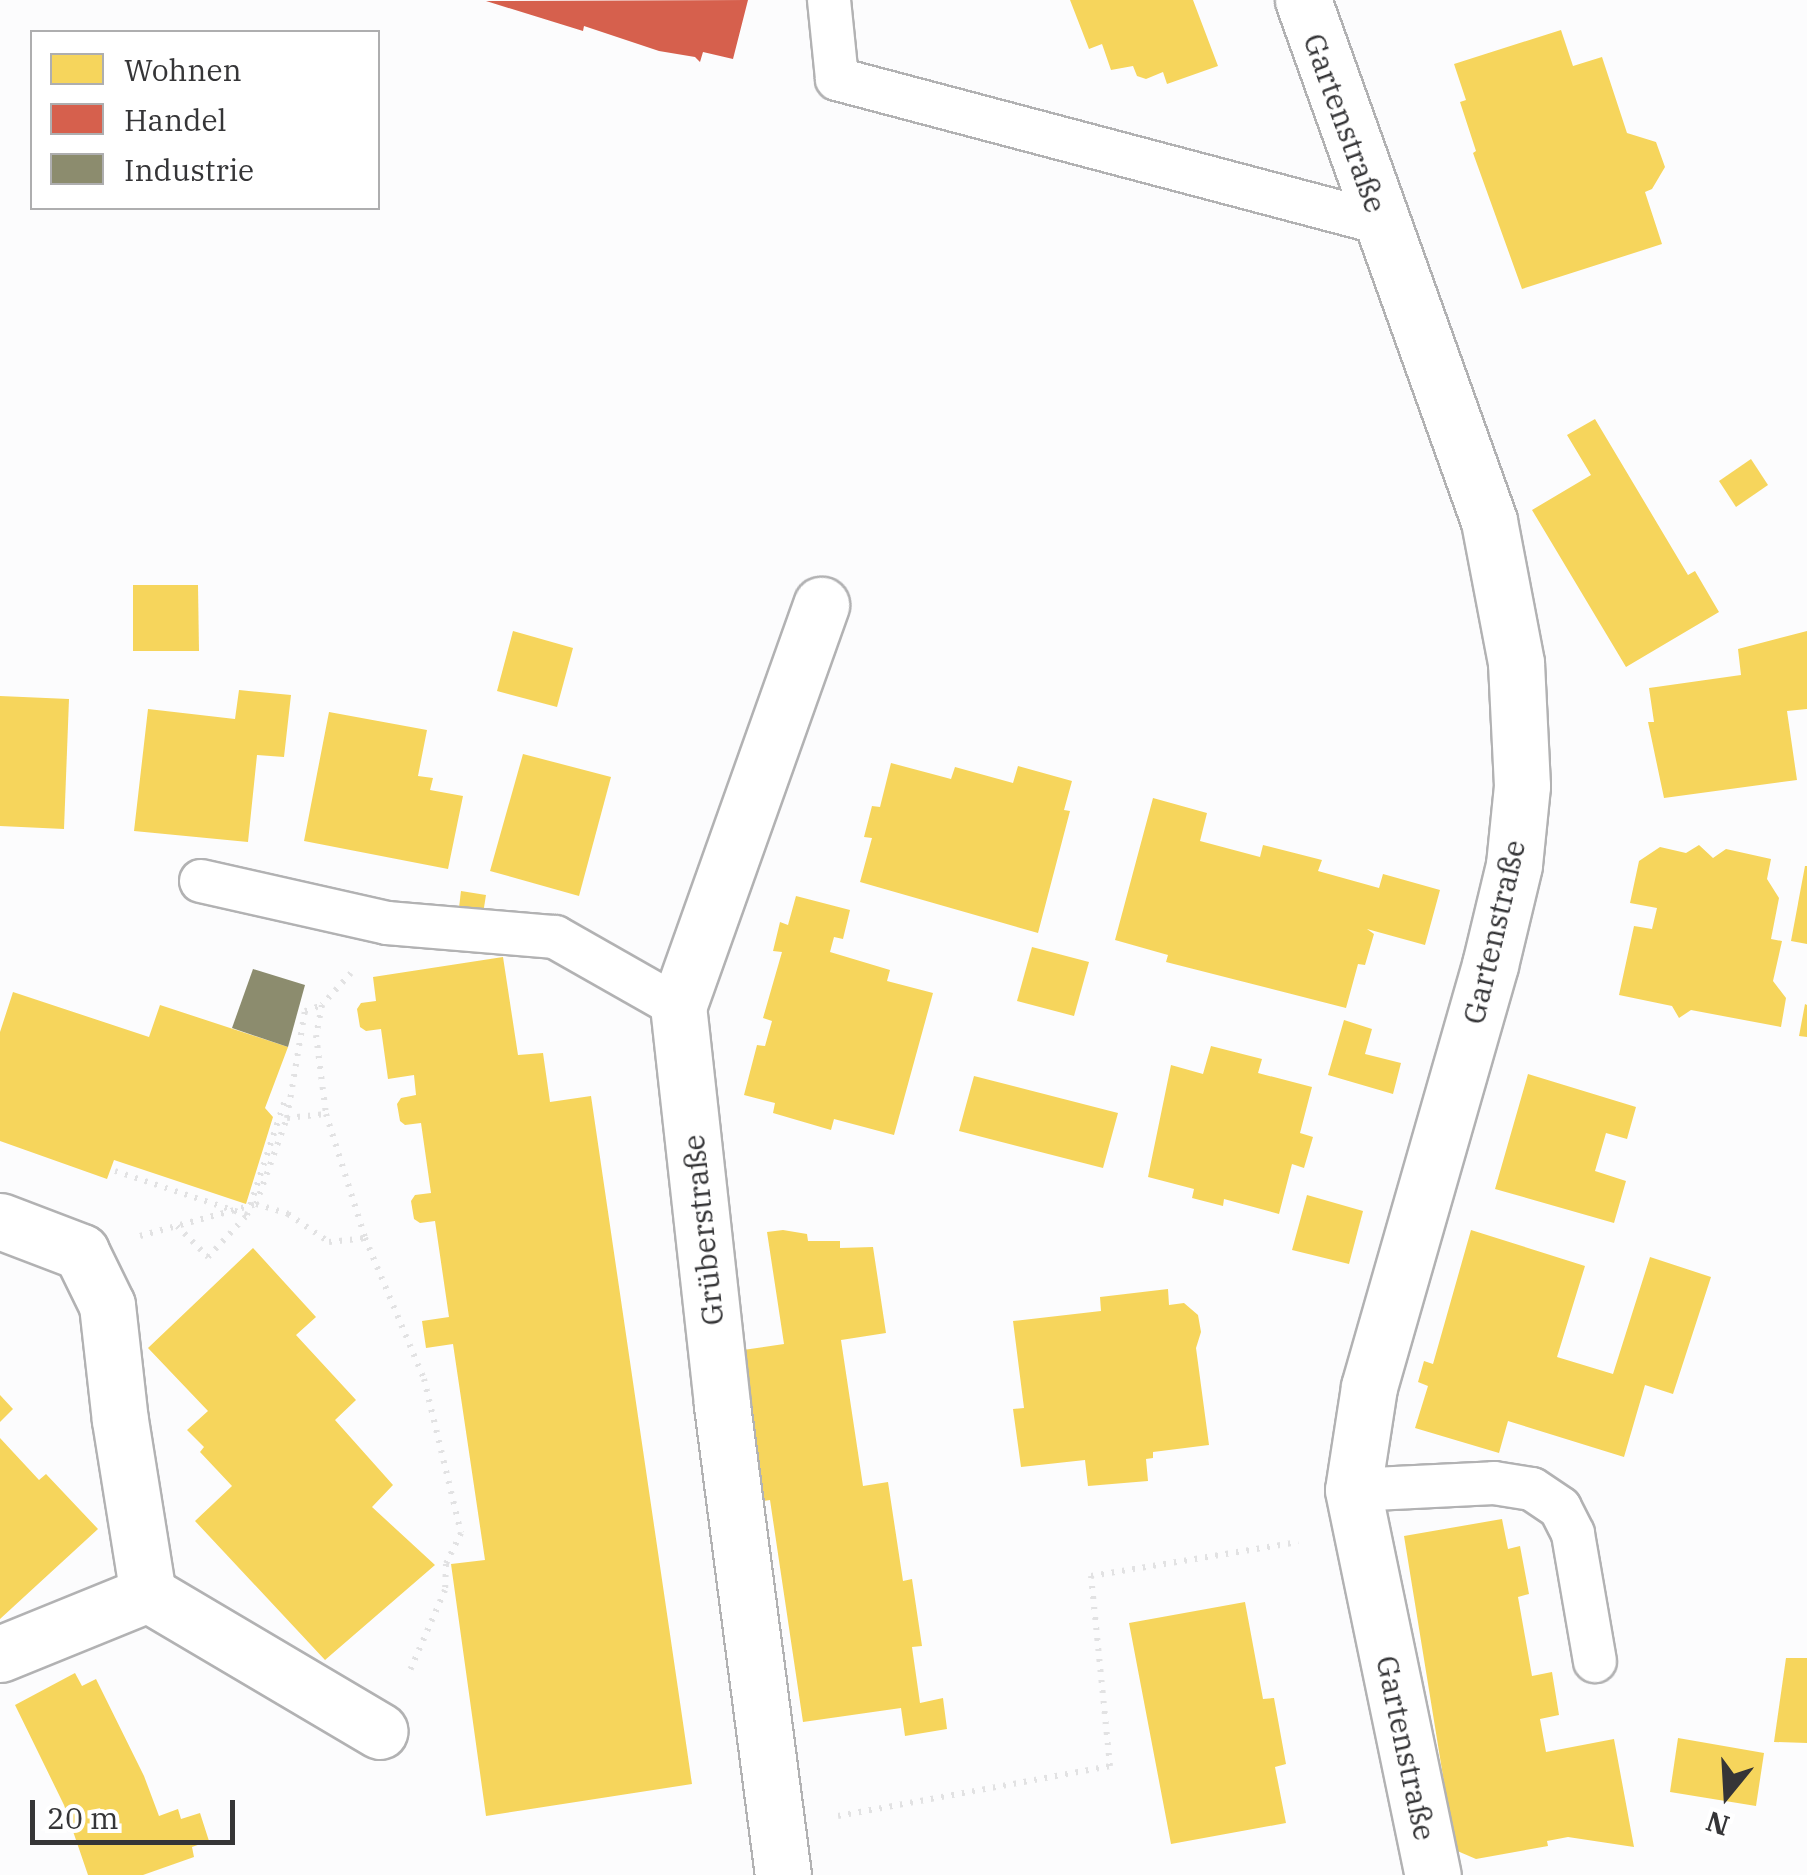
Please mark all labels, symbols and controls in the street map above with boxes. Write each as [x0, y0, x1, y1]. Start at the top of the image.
street label: Gartenstraße [1296, 29, 1394, 217]
legend [30, 30, 380, 210]
text: Wohnen [124, 50, 242, 89]
text: Handel [124, 100, 226, 139]
text: Industrie [124, 150, 254, 189]
street label: Gartenstraße [1455, 836, 1533, 1028]
street label: Grüberstraße [675, 1133, 731, 1327]
street label: Gartenstraße [1369, 1652, 1443, 1844]
north arrow [1677, 1745, 1777, 1845]
scale bar [35, 1780, 240, 1842]
text: 20 m [47, 1798, 119, 1837]
text: N [1701, 1803, 1734, 1845]

